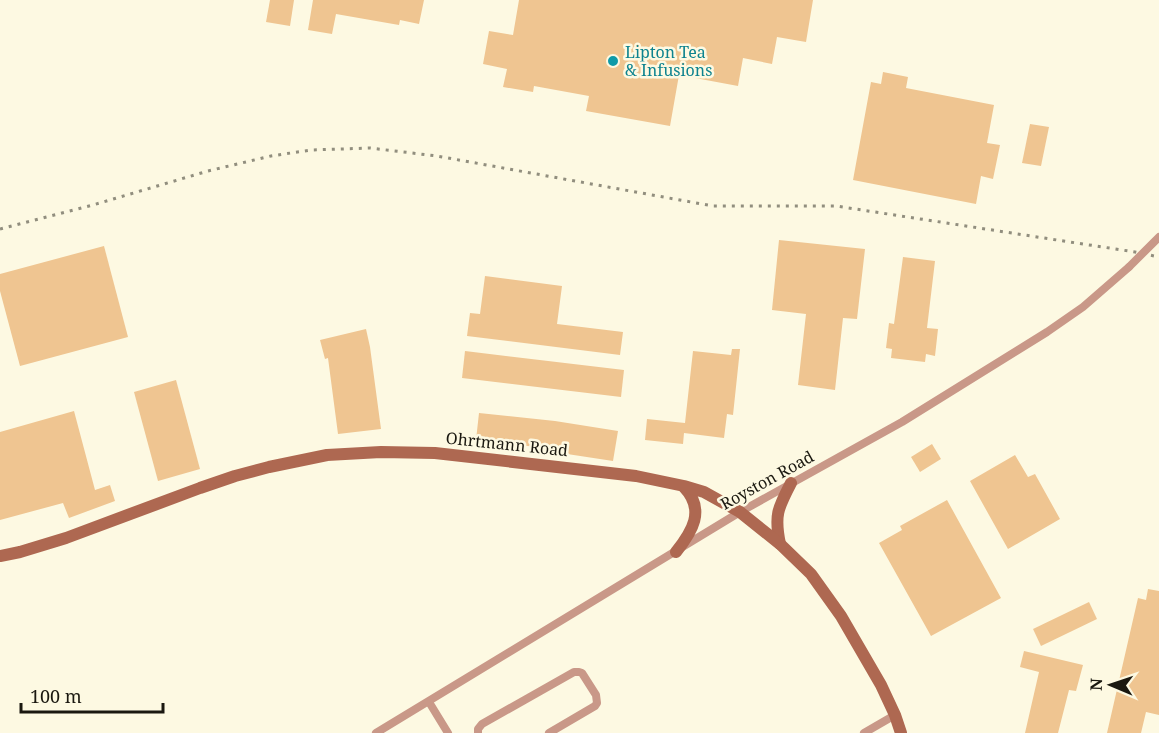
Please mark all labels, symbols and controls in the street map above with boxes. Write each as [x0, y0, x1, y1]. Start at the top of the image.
place label: Lipton Tea & Infusions [625, 41, 712, 81]
marker: Lipton Tea & Infusions [606, 54, 620, 68]
street label: Ohrtmann Road [445, 427, 569, 461]
street label: Royston Road [716, 445, 818, 515]
north arrow [1081, 655, 1141, 715]
scale bar [21, 676, 164, 714]
text: N [1085, 677, 1107, 691]
text: 100 m [30, 684, 82, 708]

